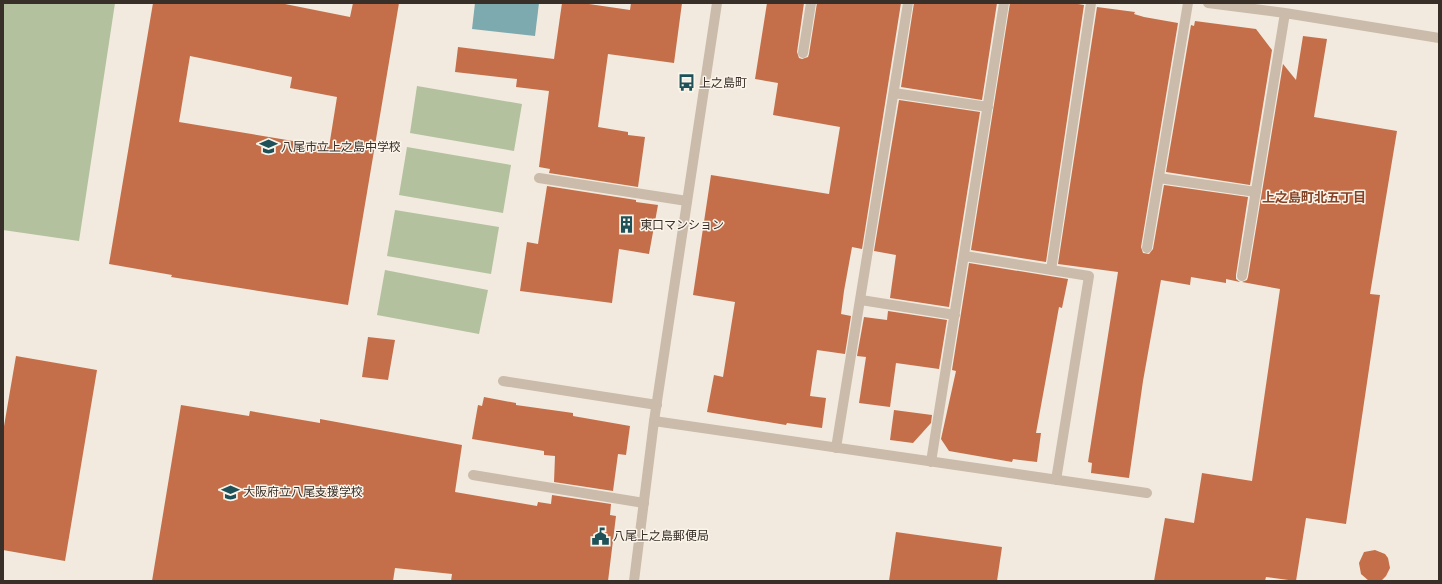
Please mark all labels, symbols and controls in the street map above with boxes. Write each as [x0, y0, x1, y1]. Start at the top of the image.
bus stop icon: 上之島町 [676, 73, 696, 93]
place label: 上之島町 [699, 76, 747, 90]
school or university icon: 八尾市立上之島中学校 [258, 137, 278, 157]
place label: 八尾市立上之島中学校 [281, 140, 401, 154]
district label: 上之島町北五丁目 [1262, 190, 1366, 205]
building icon: 東口マンション [617, 215, 637, 235]
place label: 東口マンション [640, 218, 724, 232]
school or university icon: 大阪府立八尾支援学校 [220, 482, 240, 502]
place label: 大阪府立八尾支援学校 [243, 485, 363, 499]
public building icon: 八尾上之島郵便局 [590, 526, 610, 546]
place label: 八尾上之島郵便局 [613, 529, 709, 543]

